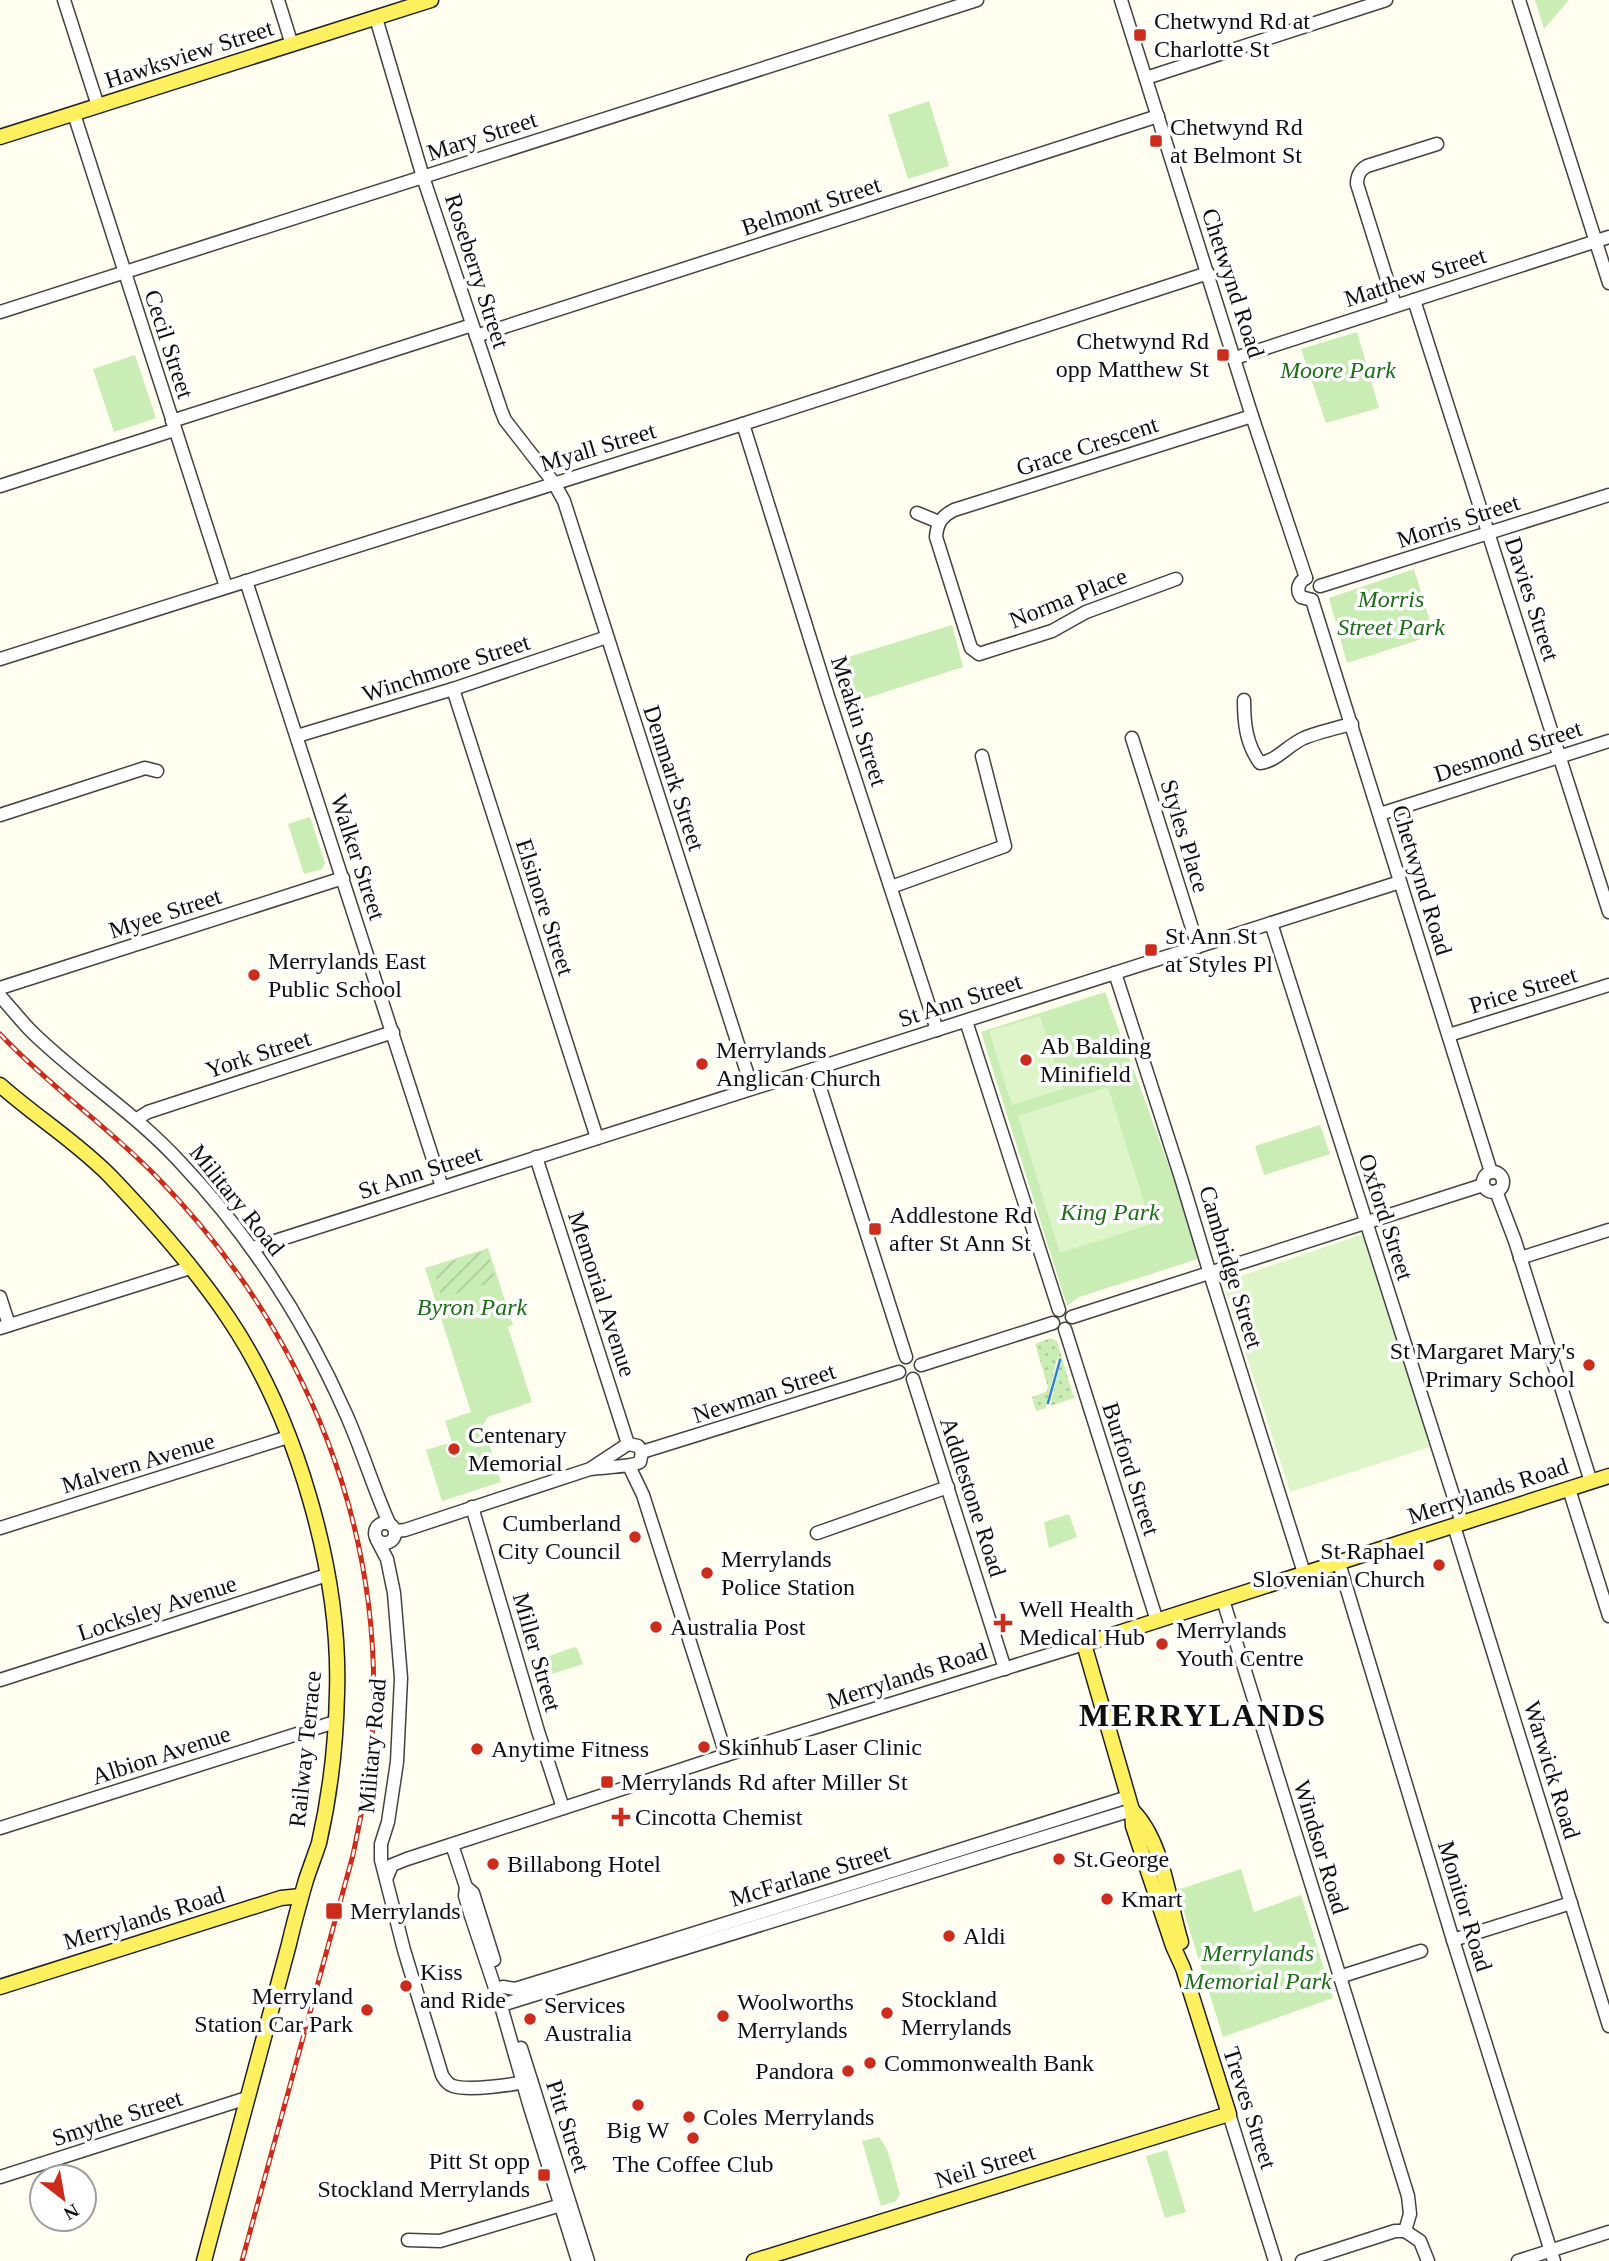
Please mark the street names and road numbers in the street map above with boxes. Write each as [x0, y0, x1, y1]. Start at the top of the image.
street label: Hawksview Street [102, 14, 277, 93]
street label: Mary Street [424, 106, 541, 166]
street label: Belmont Street [738, 171, 884, 241]
street label: Roseberry Street [440, 191, 514, 352]
street label: Chetwynd Road [1197, 205, 1269, 361]
street label: Matthew Street [1341, 242, 1489, 312]
street label: Cecil Street [139, 286, 199, 402]
street label: Grace Crescent [1013, 411, 1161, 481]
street label: Myall Street [537, 417, 659, 477]
street label: Morris Street [1393, 489, 1523, 553]
street label: Davies Street [1500, 534, 1564, 664]
street label: Norma Place [1005, 563, 1131, 633]
street label: Winchmore Street [359, 629, 533, 707]
street label: Meakin Street [826, 653, 892, 790]
street label: Denmark Street [638, 702, 710, 854]
street label: Desmond Street [1431, 715, 1586, 787]
street label: Styles Place [1156, 776, 1214, 896]
street label: Walker Street [325, 791, 391, 923]
street label: Chetwynd Road [1387, 802, 1457, 958]
street label: Elsinore Street [511, 835, 579, 979]
street label: Myee Street [106, 883, 225, 943]
street label: Price Street [1466, 961, 1580, 1019]
street label: St Ann Street [895, 968, 1025, 1032]
street label: York Street [202, 1025, 314, 1083]
street label: Military Road [184, 1139, 290, 1261]
street label: St Ann Street [355, 1140, 485, 1204]
street label: Oxford Street [1353, 1151, 1419, 1284]
street label: Cambridge Street [1194, 1183, 1268, 1352]
street label: Memorial Avenue [563, 1208, 641, 1380]
street label: Newman Street [689, 1358, 839, 1428]
street label: Burford Street [1097, 1399, 1165, 1539]
street label: Addlestone Road [935, 1414, 1011, 1580]
street label: Malvern Avenue [58, 1427, 218, 1499]
street label: Merrylands Road [1404, 1453, 1572, 1529]
street label: Locksley Avenue [74, 1570, 240, 1646]
street label: Miller Street [508, 1590, 566, 1715]
street label: Merrylands Road [823, 1638, 991, 1714]
street label: Railway Terrace [284, 1670, 326, 1828]
street label: Military Road [353, 1677, 391, 1815]
street label: Warwick Road [1519, 1698, 1585, 1842]
street label: Albion Avenue [88, 1720, 234, 1790]
street label: Windsor Road [1288, 1777, 1354, 1917]
street label: Monitor Road [1433, 1837, 1497, 1975]
street label: McFarlane Street [727, 1838, 893, 1912]
street label: Merrylands Road [60, 1881, 228, 1955]
street label: Treves Street [1218, 2044, 1282, 2172]
street label: Pitt Street [541, 2077, 595, 2176]
street label: Smythe Street [49, 2085, 186, 2151]
street label: Neil Street [932, 2138, 1039, 2194]

